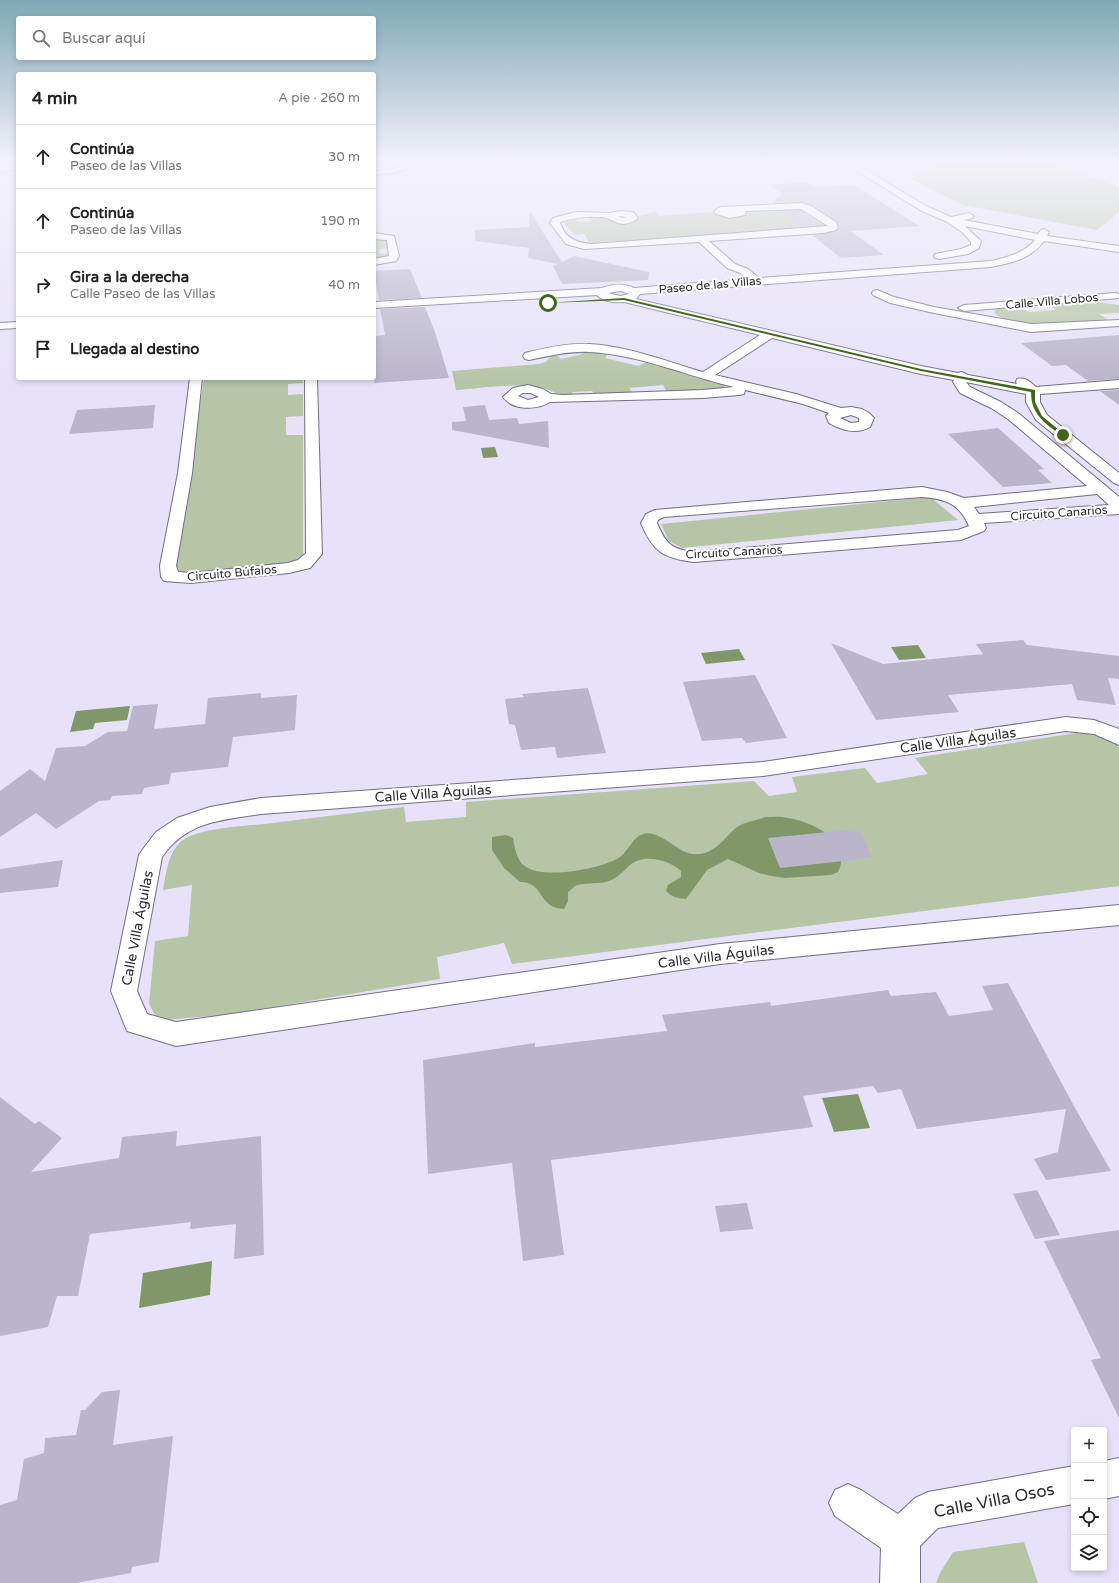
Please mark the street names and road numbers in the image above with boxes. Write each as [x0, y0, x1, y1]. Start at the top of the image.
street label: Paseo de las Villas [658, 274, 762, 296]
street label: Calle Villa Lobos [1005, 290, 1099, 312]
street label: Circuito Canarios [1010, 503, 1108, 523]
street label: Circuito Canarios [685, 542, 783, 562]
street label: Circuito Búfalos [187, 562, 278, 584]
street label: Calle Villa Águilas [899, 724, 1017, 757]
street label: Calle Villa Águilas [374, 781, 492, 806]
street label: Calle Villa Águilas [118, 869, 157, 987]
street label: Calle Villa Águilas [657, 941, 775, 972]
street label: Calle Villa Osos [932, 1478, 1056, 1522]

